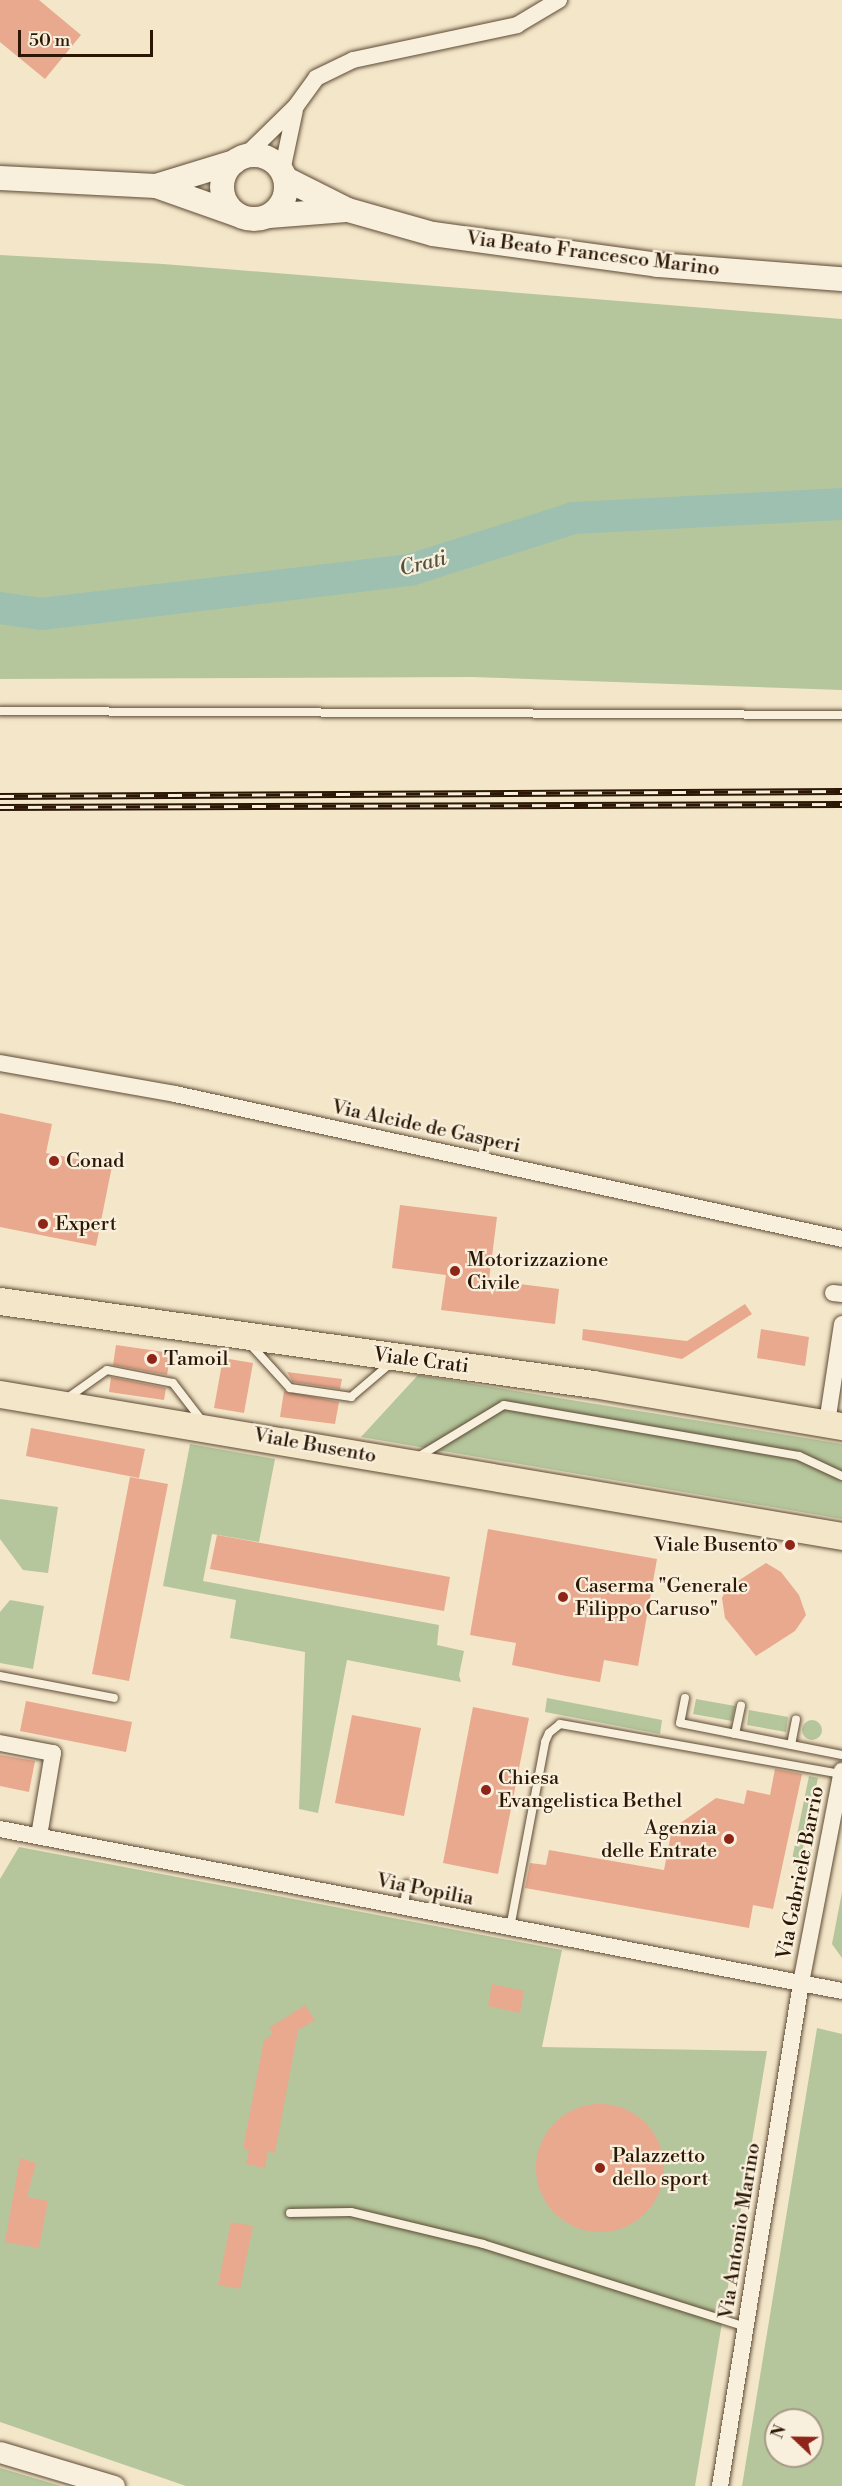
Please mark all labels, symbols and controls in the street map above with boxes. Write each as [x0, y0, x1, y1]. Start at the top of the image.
scale bar [21, 18, 156, 56]
text: 50 m [29, 29, 70, 52]
street label: Via Beato Francesco Marino [465, 227, 721, 281]
water label: Crati [397, 546, 449, 582]
street label: Via Alcide de Gasperi [329, 1095, 523, 1159]
place label: Conad [66, 1149, 124, 1173]
marker: Conad [47, 1154, 61, 1168]
place label: Expert [55, 1212, 117, 1236]
marker: Expert [36, 1217, 50, 1231]
place label: Motorizzazione Civile [467, 1248, 608, 1295]
marker: Motorizzazione Civile [448, 1264, 462, 1278]
street label: Viale Crati [372, 1343, 470, 1379]
place label: Tamoil [164, 1347, 228, 1371]
marker: Tamoil [145, 1352, 159, 1366]
street label: Viale Busento [252, 1423, 378, 1469]
place label: Viale Busento [654, 1533, 778, 1557]
marker: Viale Busento [783, 1538, 797, 1552]
place label: Caserma "Generale Filippo Caruso" [575, 1574, 748, 1621]
marker: Caserma "Generale Filippo Caruso" [556, 1590, 570, 1604]
place label: Chiesa Evangelistica Bethel [498, 1766, 682, 1813]
marker: Chiesa Evangelistica Bethel [479, 1783, 493, 1797]
street label: Via Gabriele Barrio [772, 1784, 830, 1962]
place label: Agenzia delle Entrate [601, 1816, 717, 1863]
marker: Agenzia delle Entrate [722, 1832, 736, 1846]
street label: Via Popilia [374, 1869, 476, 1911]
street label: Via Antonio Marino [714, 2141, 766, 2321]
place label: Palazzetto dello sport [612, 2144, 708, 2191]
marker: Palazzetto dello sport [593, 2161, 607, 2175]
north arrow [764, 2408, 824, 2468]
text: N [768, 2422, 791, 2442]

